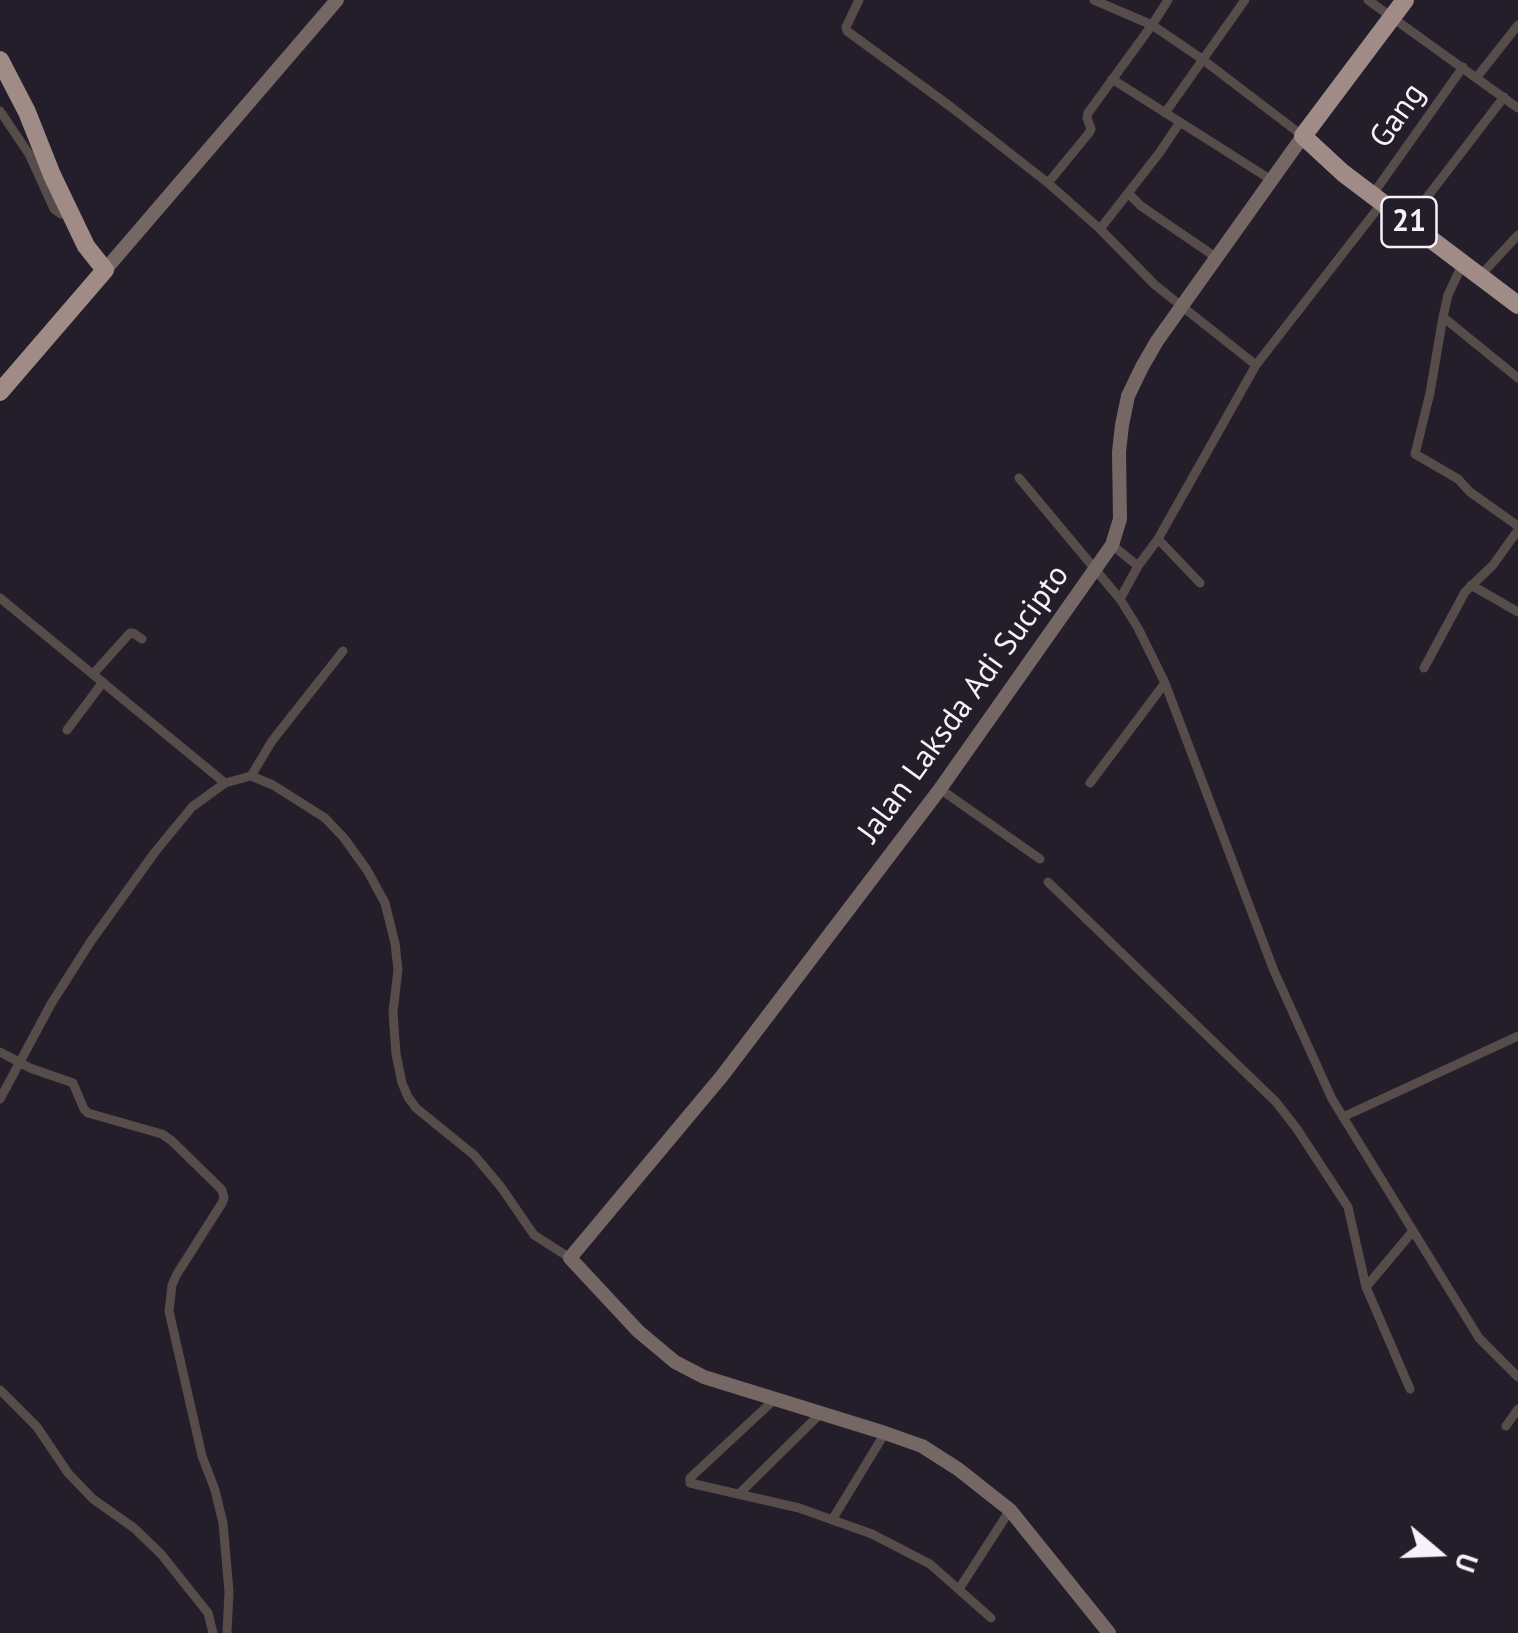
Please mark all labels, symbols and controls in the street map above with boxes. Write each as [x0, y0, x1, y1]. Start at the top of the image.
street label: Gang [1362, 76, 1434, 156]
road number: 21 [1382, 197, 1436, 247]
street label: Jalan Laksda Adi Sucipto [850, 558, 1078, 850]
north arrow [1388, 1503, 1488, 1603]
text: U [1446, 1549, 1487, 1577]

